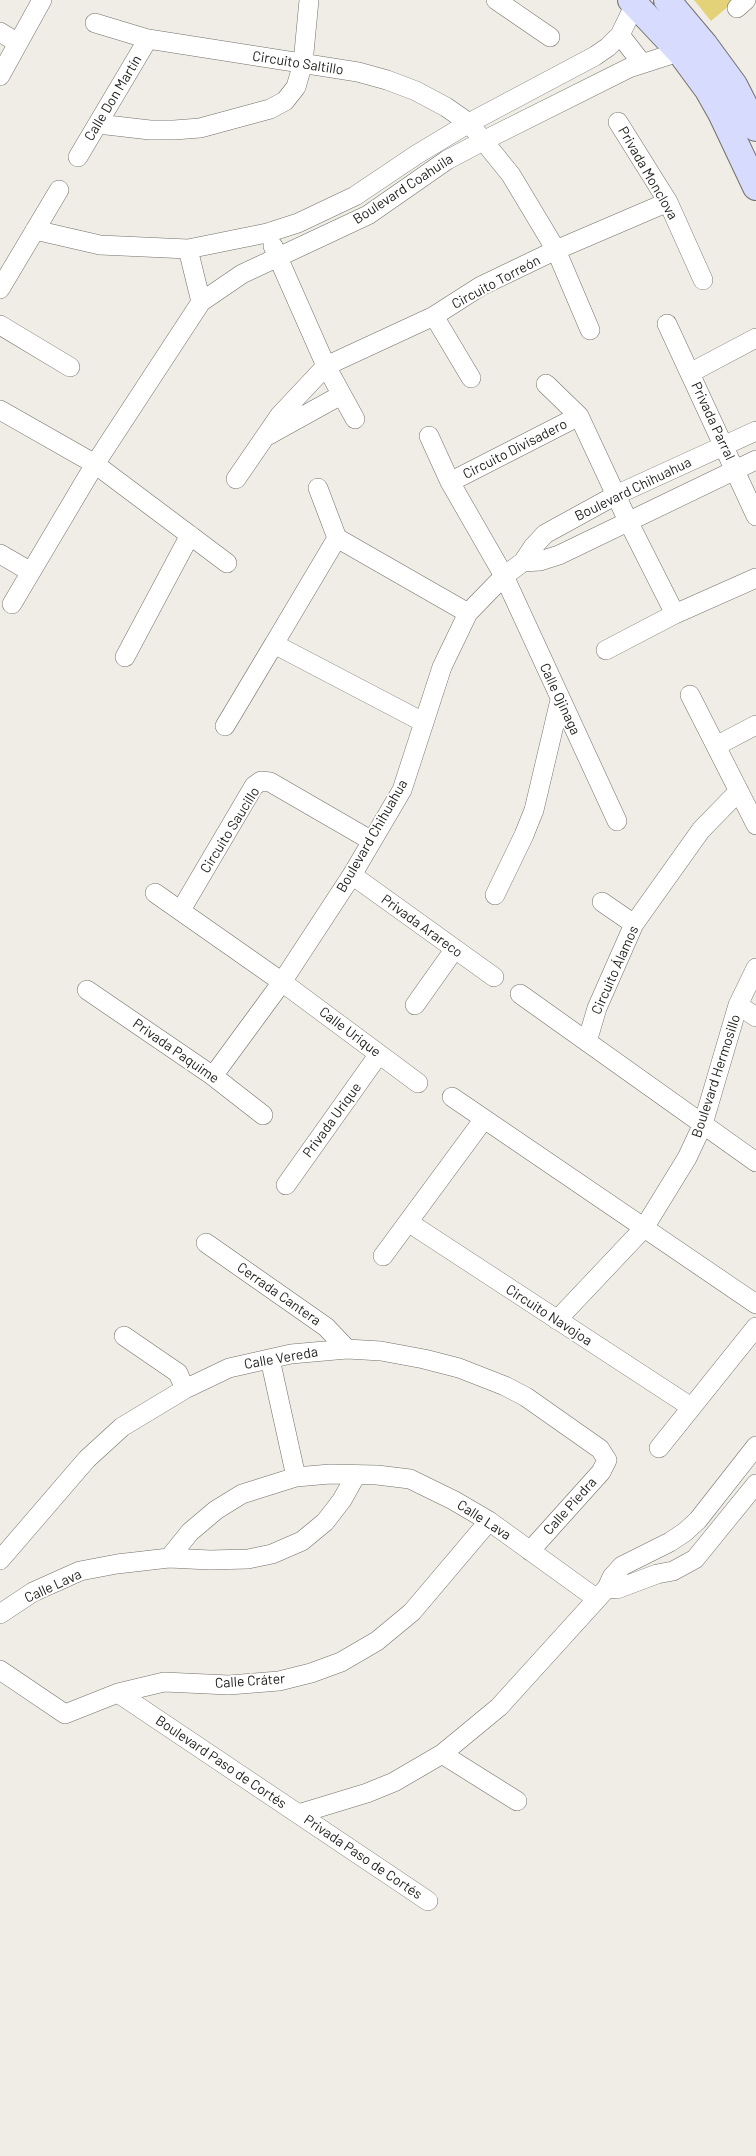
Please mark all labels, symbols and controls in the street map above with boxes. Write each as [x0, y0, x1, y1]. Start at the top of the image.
street label: Circuito Saltillo [251, 48, 345, 78]
street label: Calle Don Martín [81, 52, 145, 144]
street label: Privada Monclova [615, 123, 681, 223]
street label: Boulevard Coahuila [350, 150, 456, 228]
street label: Circuito Torreón [449, 252, 543, 312]
street label: Privada Parral [688, 379, 738, 463]
street label: Circuito Divisadero [460, 415, 570, 483]
street label: Boulevard Chihuahua [572, 453, 694, 525]
street label: Calle Ojinaga [536, 660, 584, 738]
street label: Boulevard Chihuahua [333, 777, 411, 895]
street label: Circuito Saucillo [197, 784, 263, 876]
street label: Privada Arareco [378, 891, 466, 961]
street label: Circuito Álamos [588, 923, 642, 1017]
street label: Calle Urique [316, 1003, 384, 1061]
street label: Boulevard Hermosillo [688, 1012, 744, 1140]
street label: Privada Paquime [130, 1015, 222, 1087]
street label: Privada Urique [299, 1079, 365, 1161]
street label: Cerrada Cantera [234, 1259, 324, 1329]
street label: Circuito Navojoa [503, 1281, 595, 1349]
street label: Calle Vereda [243, 1343, 319, 1373]
street label: Calle Piedra [540, 1474, 600, 1538]
street label: Calle Lava [454, 1496, 514, 1544]
street label: Calle Lava [22, 1566, 84, 1606]
street label: Calle Cráter [214, 1670, 286, 1692]
street label: Boulevard Paso de Cortés [152, 1712, 290, 1812]
street label: Privada Paso de Cortés [301, 1811, 425, 1903]

